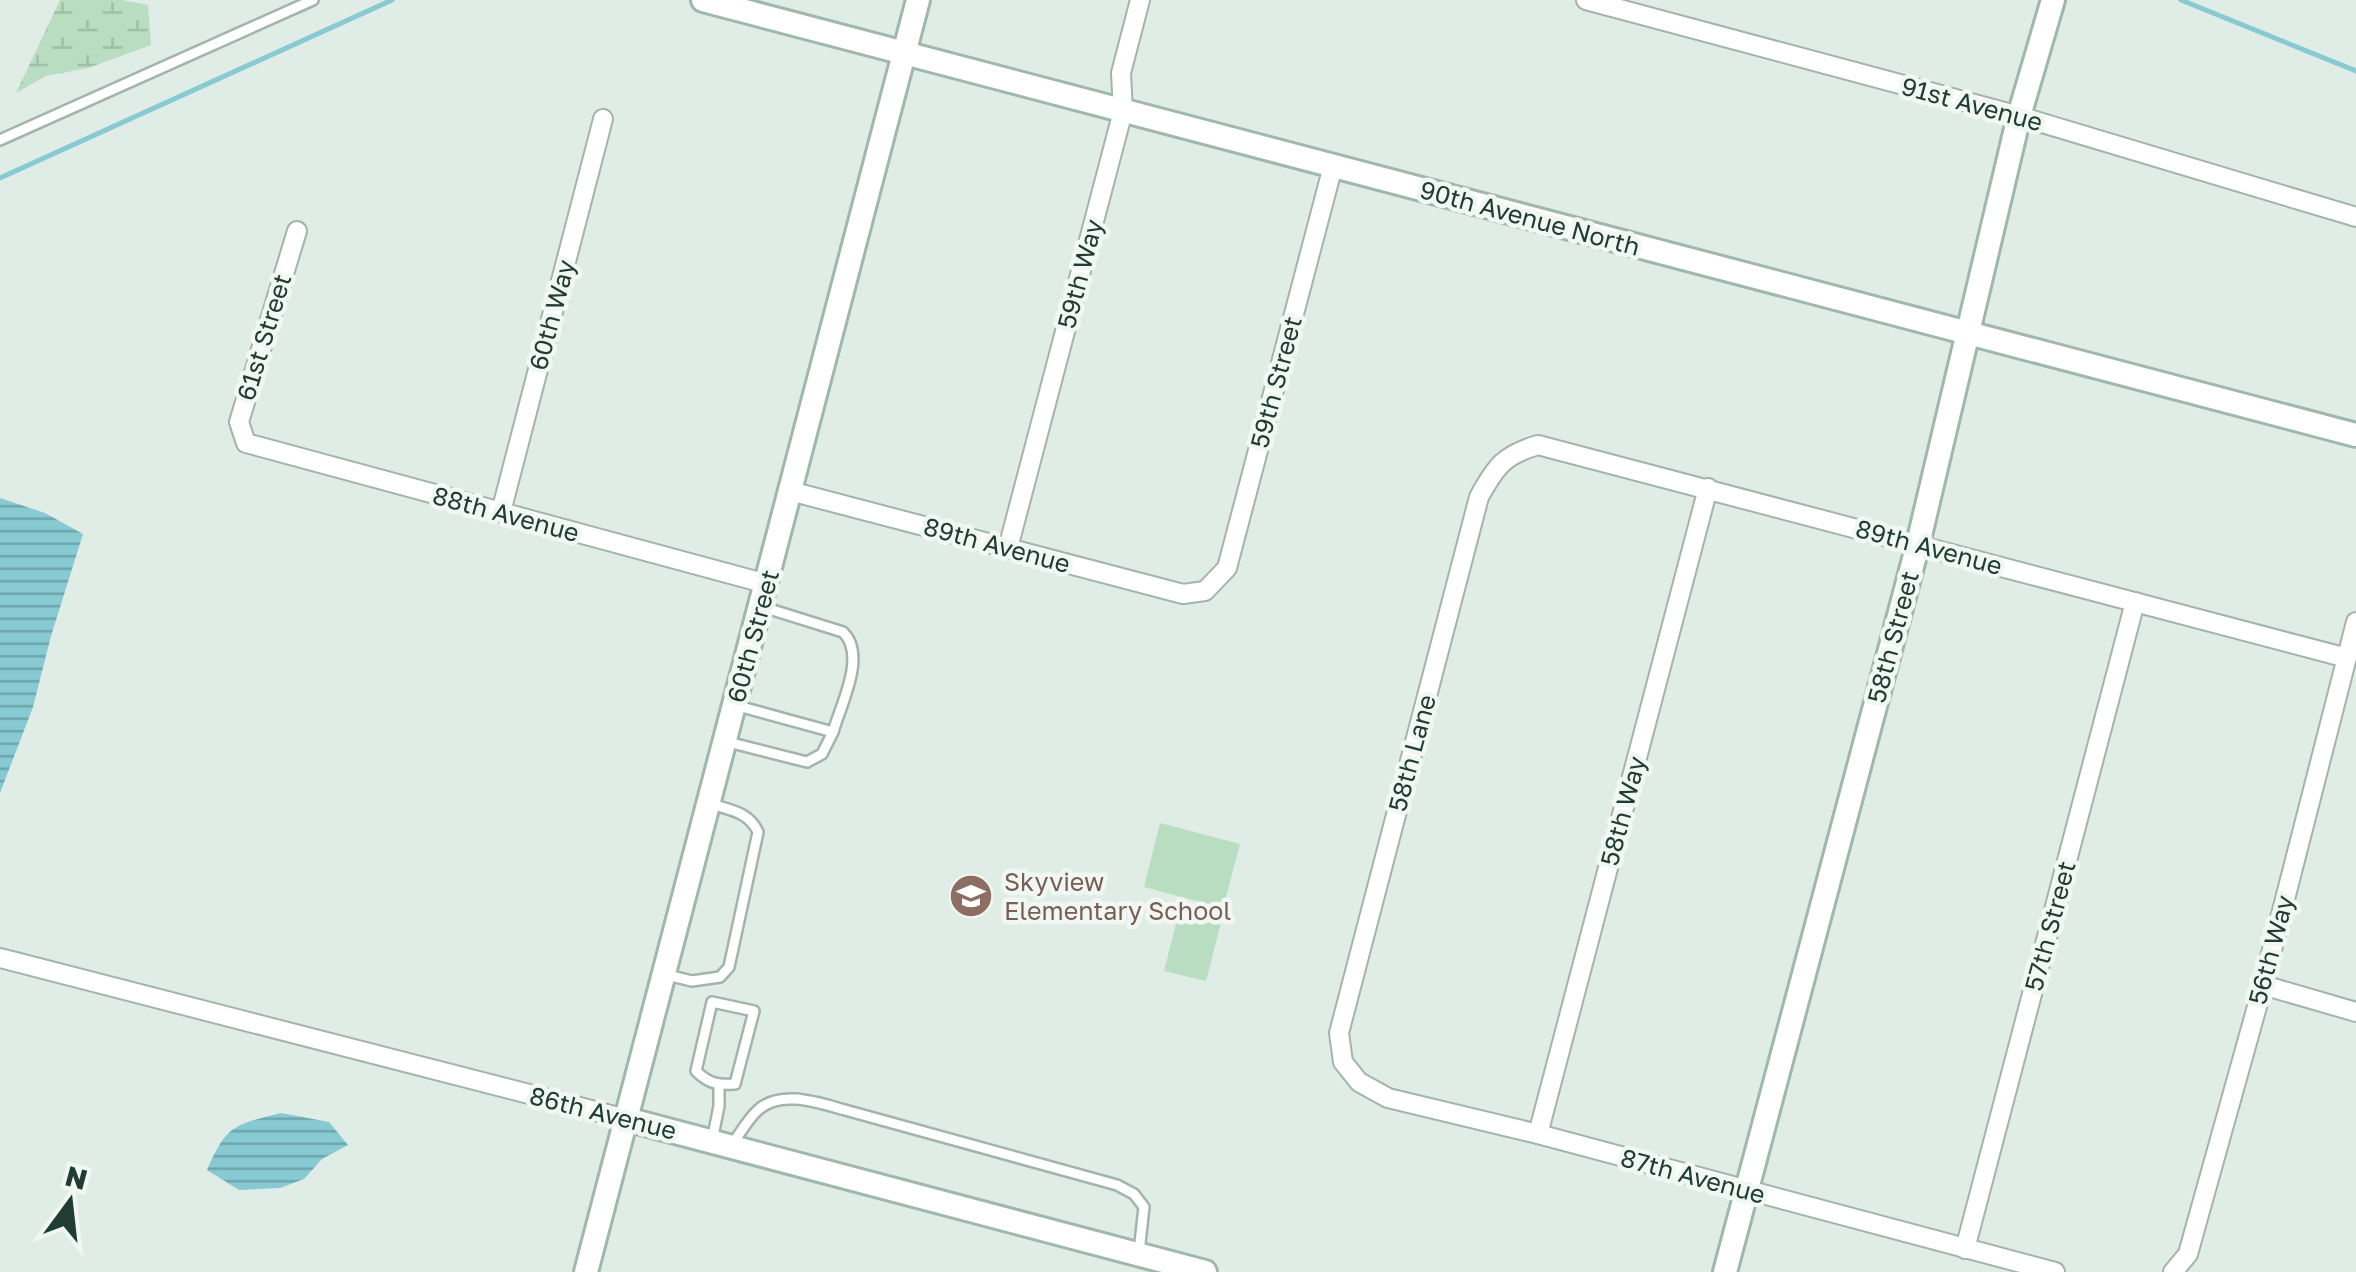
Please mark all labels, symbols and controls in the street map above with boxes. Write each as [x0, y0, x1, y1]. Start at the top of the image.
street label: 91st Avenue [1898, 70, 2046, 137]
street label: 90th Avenue North [1417, 173, 1643, 262]
street label: 59th Way [1050, 216, 1109, 332]
street label: 60th Way [522, 256, 581, 373]
street label: 61st Street [230, 270, 297, 404]
street label: 59th Street [1243, 313, 1308, 451]
street label: 88th Avenue [429, 479, 583, 548]
street label: 89th Avenue [921, 510, 1074, 579]
street label: 89th Avenue [1853, 512, 2006, 581]
street label: 60th Street [720, 566, 785, 706]
street label: 58th Street [1860, 567, 1925, 706]
street label: 58th Lane [1381, 691, 1442, 815]
street label: 58th Way [1593, 753, 1652, 869]
street label: 57th Street [2017, 857, 2082, 994]
place label: Skyview Elementary School [1004, 866, 1231, 926]
school or university icon: Skyview Elementary School [948, 873, 994, 919]
street label: 56th Way [2241, 892, 2300, 1008]
street label: 86th Avenue [526, 1079, 680, 1146]
street label: 87th Avenue [1617, 1141, 1769, 1210]
north arrow [20, 1152, 120, 1252]
text: N [62, 1159, 91, 1196]

